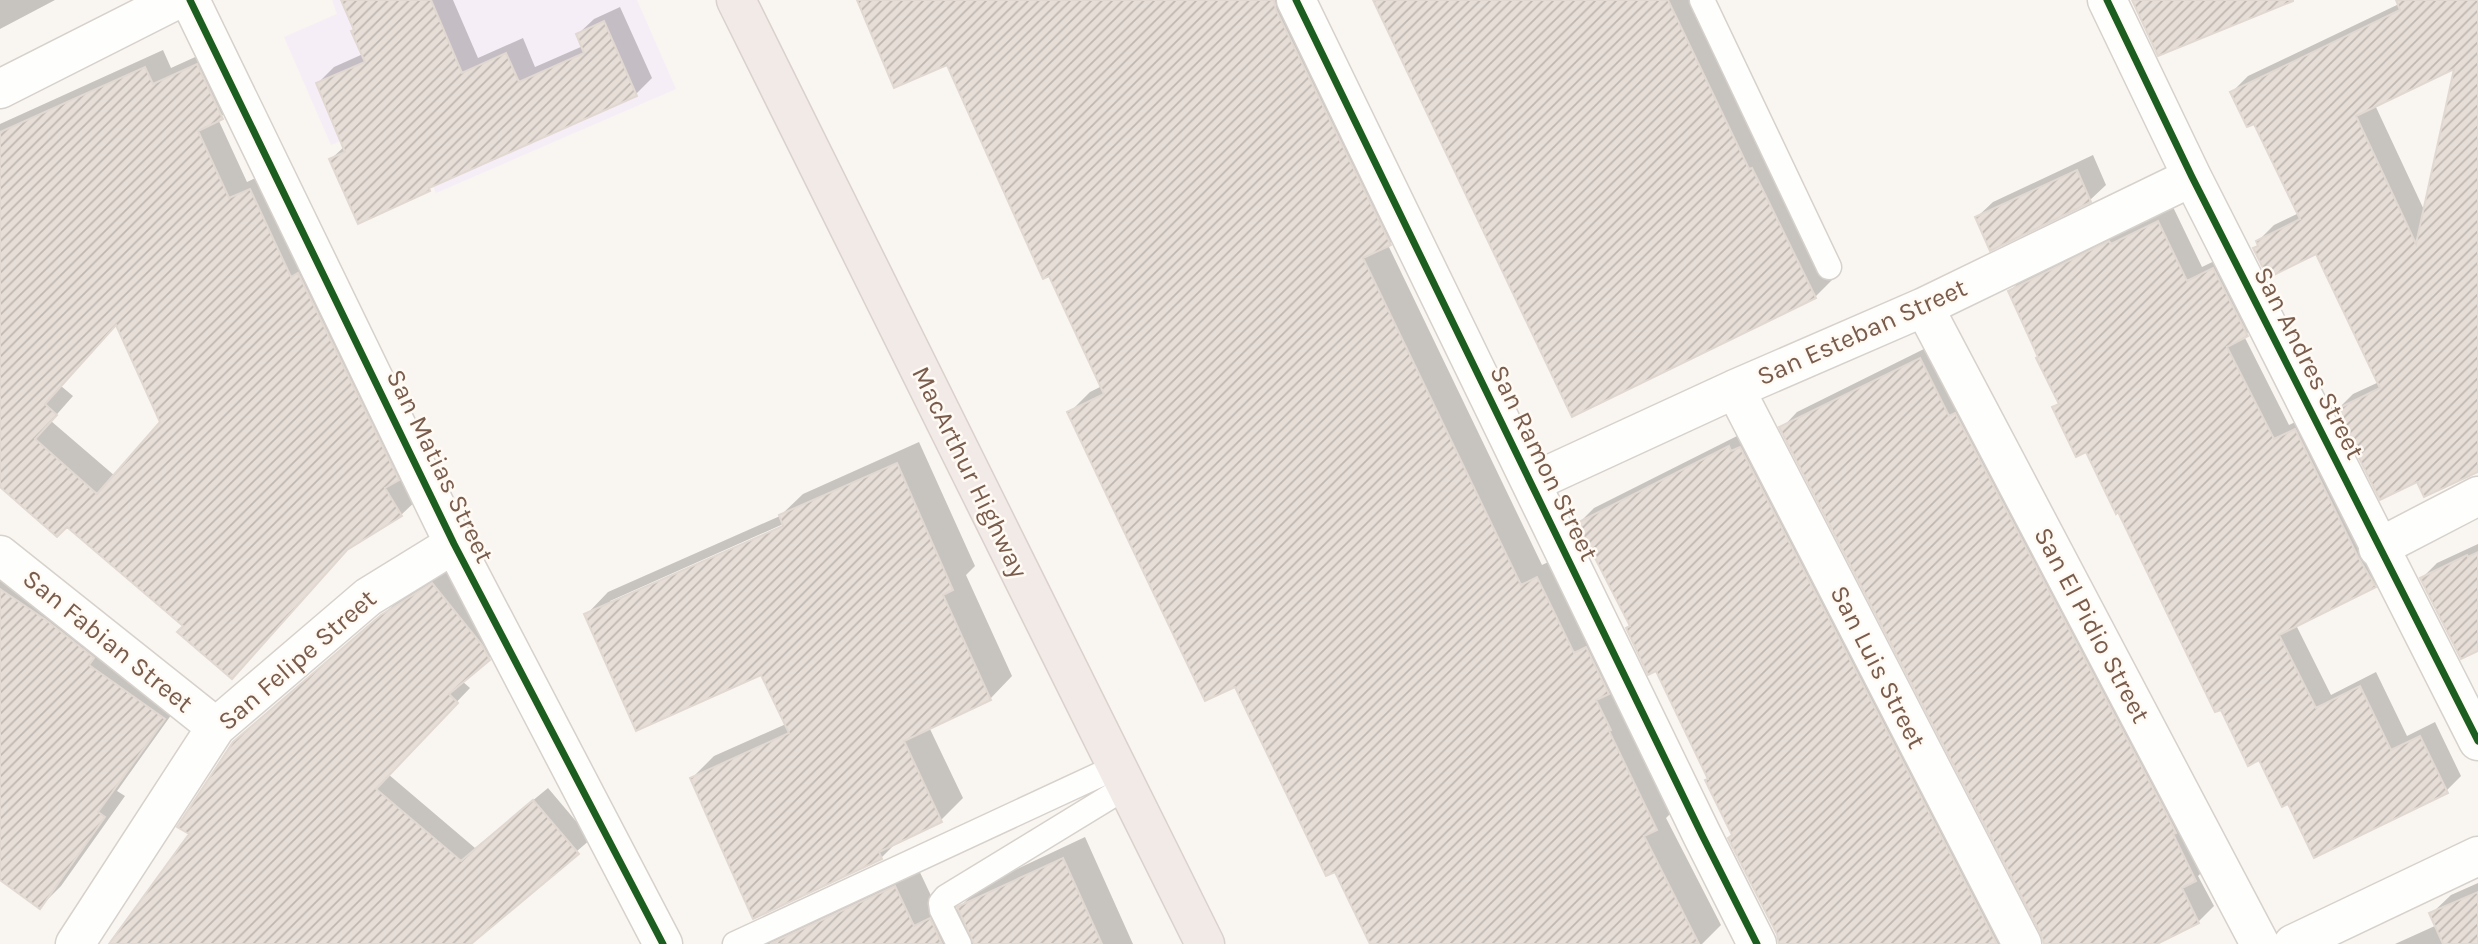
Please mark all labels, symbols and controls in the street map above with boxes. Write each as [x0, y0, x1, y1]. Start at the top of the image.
street label: San Andres Street [2247, 262, 2371, 465]
street label: San Esteban Street [1752, 272, 1972, 392]
street label: San Ramon Street [1483, 360, 1605, 566]
street label: MacArthur Highway [905, 361, 1035, 583]
street label: San Matias Street [380, 364, 500, 568]
street label: San El Pidio Street [2027, 522, 2157, 728]
street label: San Fabian Street [17, 563, 199, 719]
street label: San Luis Street [1824, 580, 1932, 754]
street label: San Felipe Street [212, 583, 383, 737]

